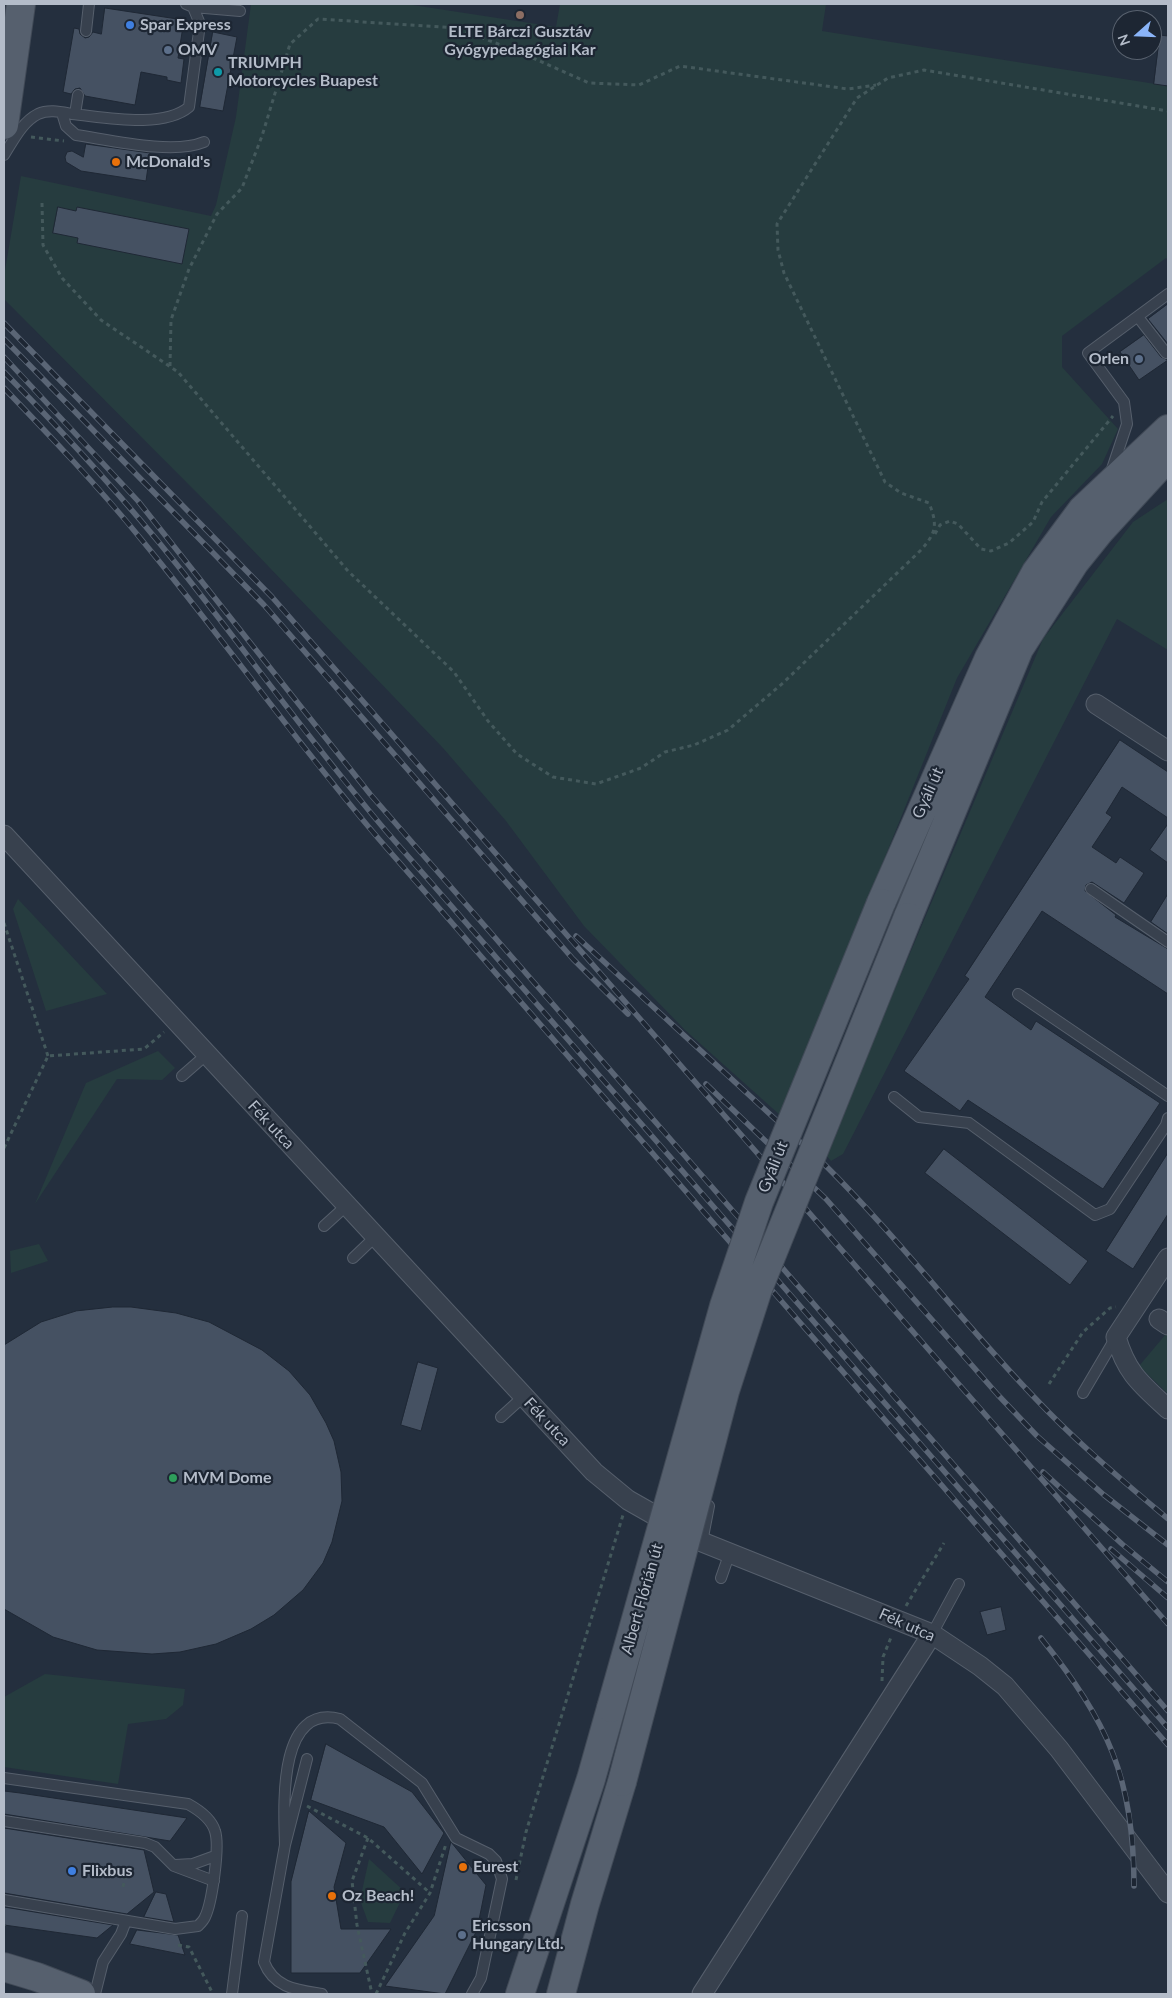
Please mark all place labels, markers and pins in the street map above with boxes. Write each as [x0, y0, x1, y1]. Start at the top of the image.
marker: ELTE Bárczi Gusztáv Gyógypedagógiai Kar [514, 9, 526, 21]
place label: Spar Express [140, 15, 231, 35]
marker: Spar Express [124, 19, 136, 31]
place label: ELTE Bárczi Gusztáv Gyógypedagógiai Kar [444, 22, 596, 60]
place label: OMV [178, 40, 217, 60]
marker: OMV [162, 44, 174, 56]
place label: TRIUMPH Motorcycles Buapest [228, 53, 378, 91]
marker: TRIUMPH Motorcycles Buapest [212, 66, 224, 78]
place label: McDonald's [126, 152, 210, 172]
marker: McDonald's [110, 156, 122, 168]
place label: Orlen [1089, 349, 1129, 369]
marker: Orlen [1133, 353, 1145, 365]
place label: MVM Dome [183, 1468, 271, 1488]
marker: MVM Dome [167, 1472, 179, 1484]
place label: Eurest [473, 1857, 518, 1877]
place label: Flixbus [82, 1861, 132, 1881]
marker: Eurest [457, 1861, 469, 1873]
marker: Flixbus [66, 1865, 78, 1877]
place label: Oz Beach! [342, 1886, 414, 1906]
marker: Oz Beach! [326, 1890, 338, 1902]
place label: Ericsson Hungary Ltd. [472, 1916, 564, 1954]
marker: Ericsson Hungary Ltd. [456, 1929, 468, 1941]

